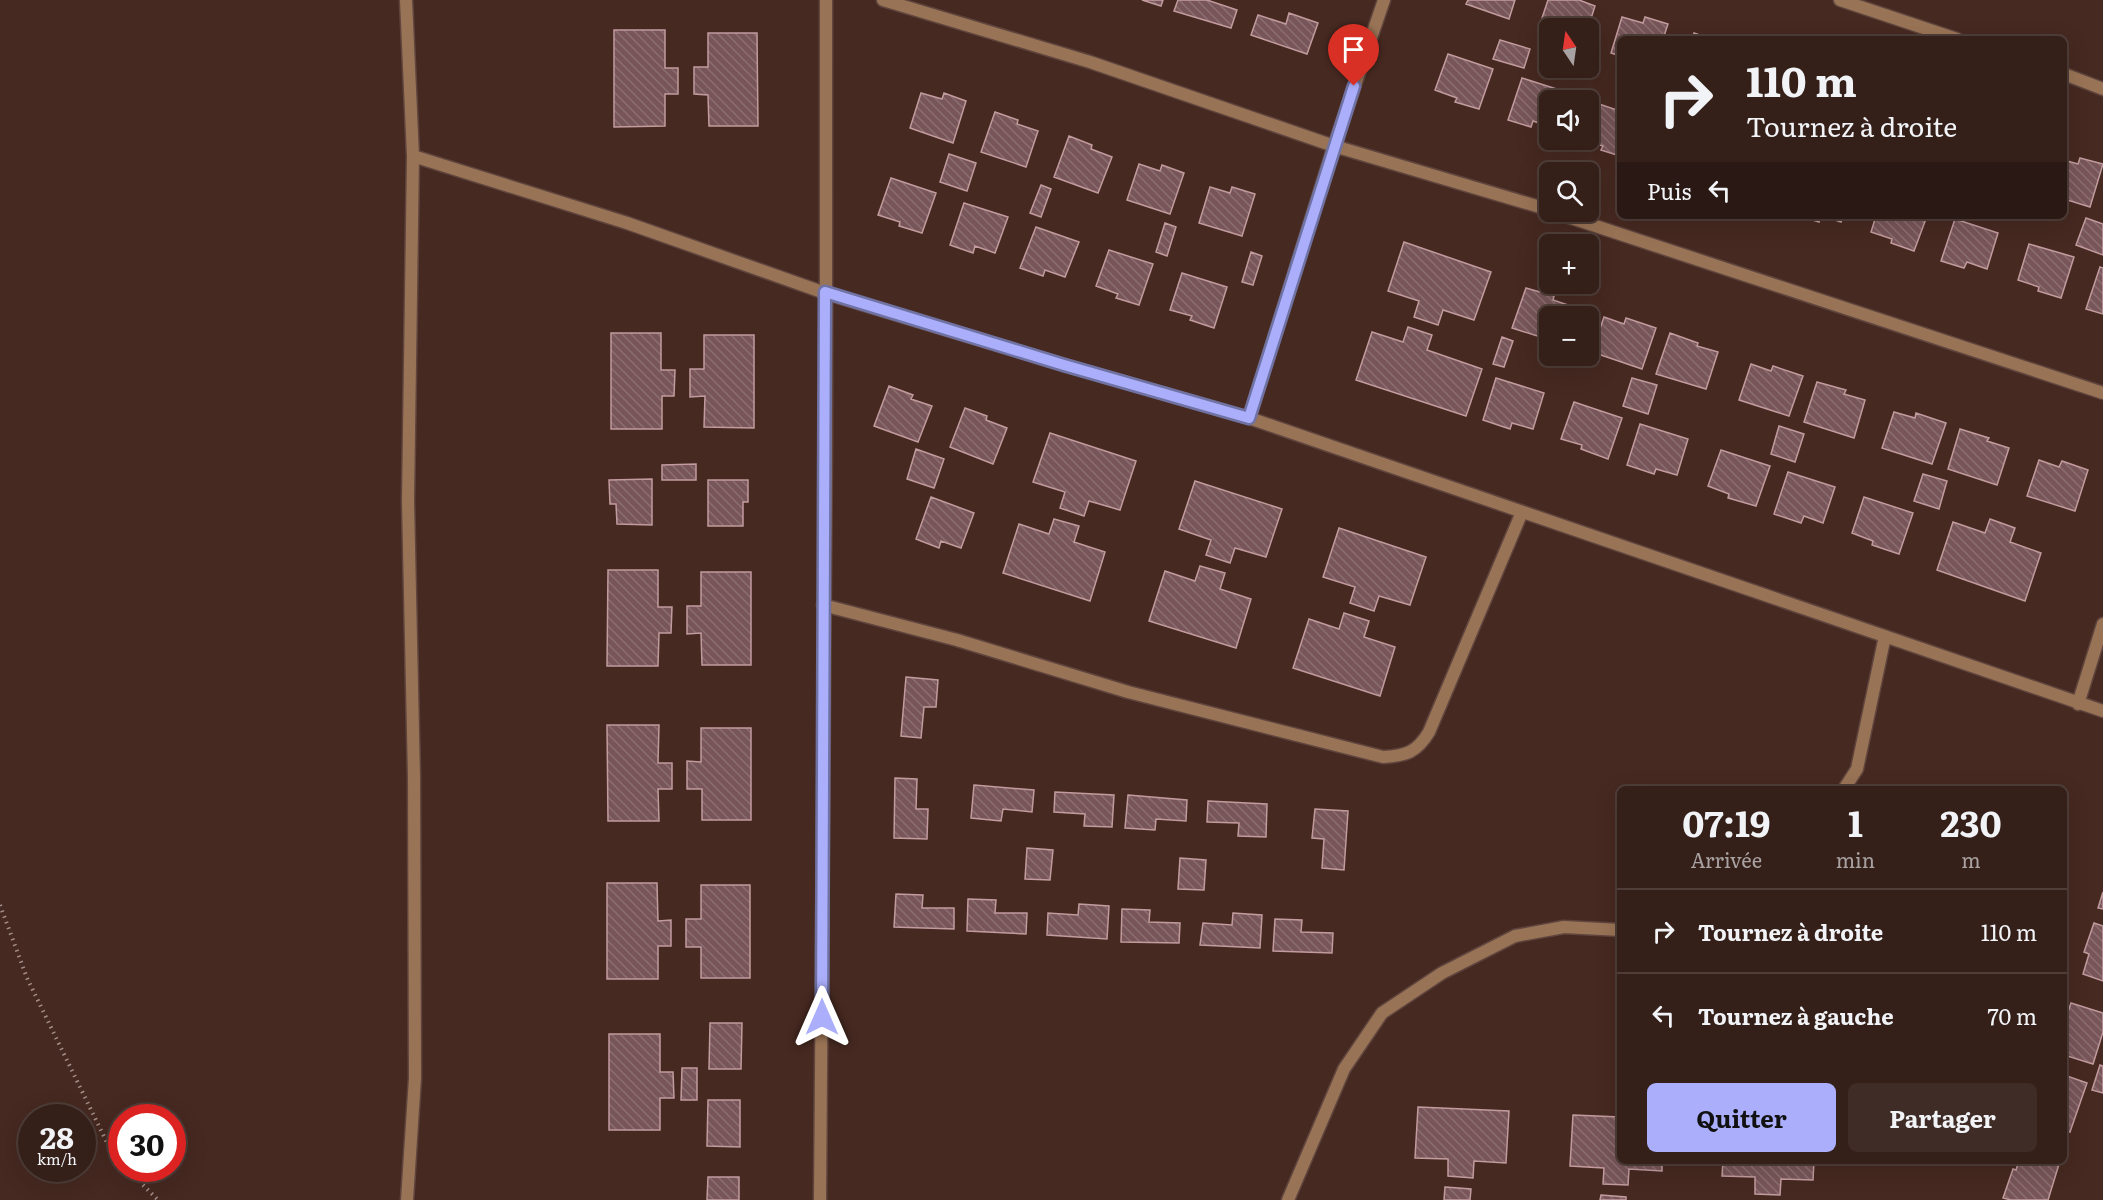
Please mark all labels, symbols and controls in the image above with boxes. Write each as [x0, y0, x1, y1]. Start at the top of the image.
north arrow [1539, 18, 1599, 78]
map controls [1539, 18, 1599, 366]
pin [1328, 24, 1379, 86]
icon: arrive [1337, 33, 1370, 66]
text: 110 m [1746, 48, 1857, 110]
icon: right [1647, 60, 1725, 138]
button: sound [1539, 90, 1599, 150]
text: Tournez à droite [1746, 105, 1957, 145]
button: search [1539, 162, 1599, 222]
text: Puis [1647, 174, 1691, 207]
icon: left [1703, 174, 1736, 207]
button: + [1539, 234, 1599, 294]
button: − [1539, 306, 1599, 366]
text: 07:19 [1682, 795, 1771, 848]
text: 1 [1848, 795, 1863, 848]
text: 230 [1940, 795, 2002, 848]
text: Arrivée [1691, 844, 1762, 874]
text: min [1836, 844, 1875, 874]
text: m [1961, 844, 1981, 874]
icon: right [1647, 915, 1680, 948]
text: Tournez à droite [1698, 915, 1883, 948]
text: 110 m [1981, 915, 2037, 948]
position arrow [790, 985, 854, 1049]
icon: left [1647, 999, 1680, 1032]
text: Tournez à gauche [1698, 999, 1894, 1032]
text: 70 m [1987, 999, 2037, 1032]
button: Quitter [1647, 1083, 1836, 1152]
button: Partager [1848, 1083, 2037, 1152]
speed limit sign: 30 [108, 1104, 186, 1182]
text: 28 [40, 1114, 74, 1158]
text: km/h [37, 1147, 77, 1170]

